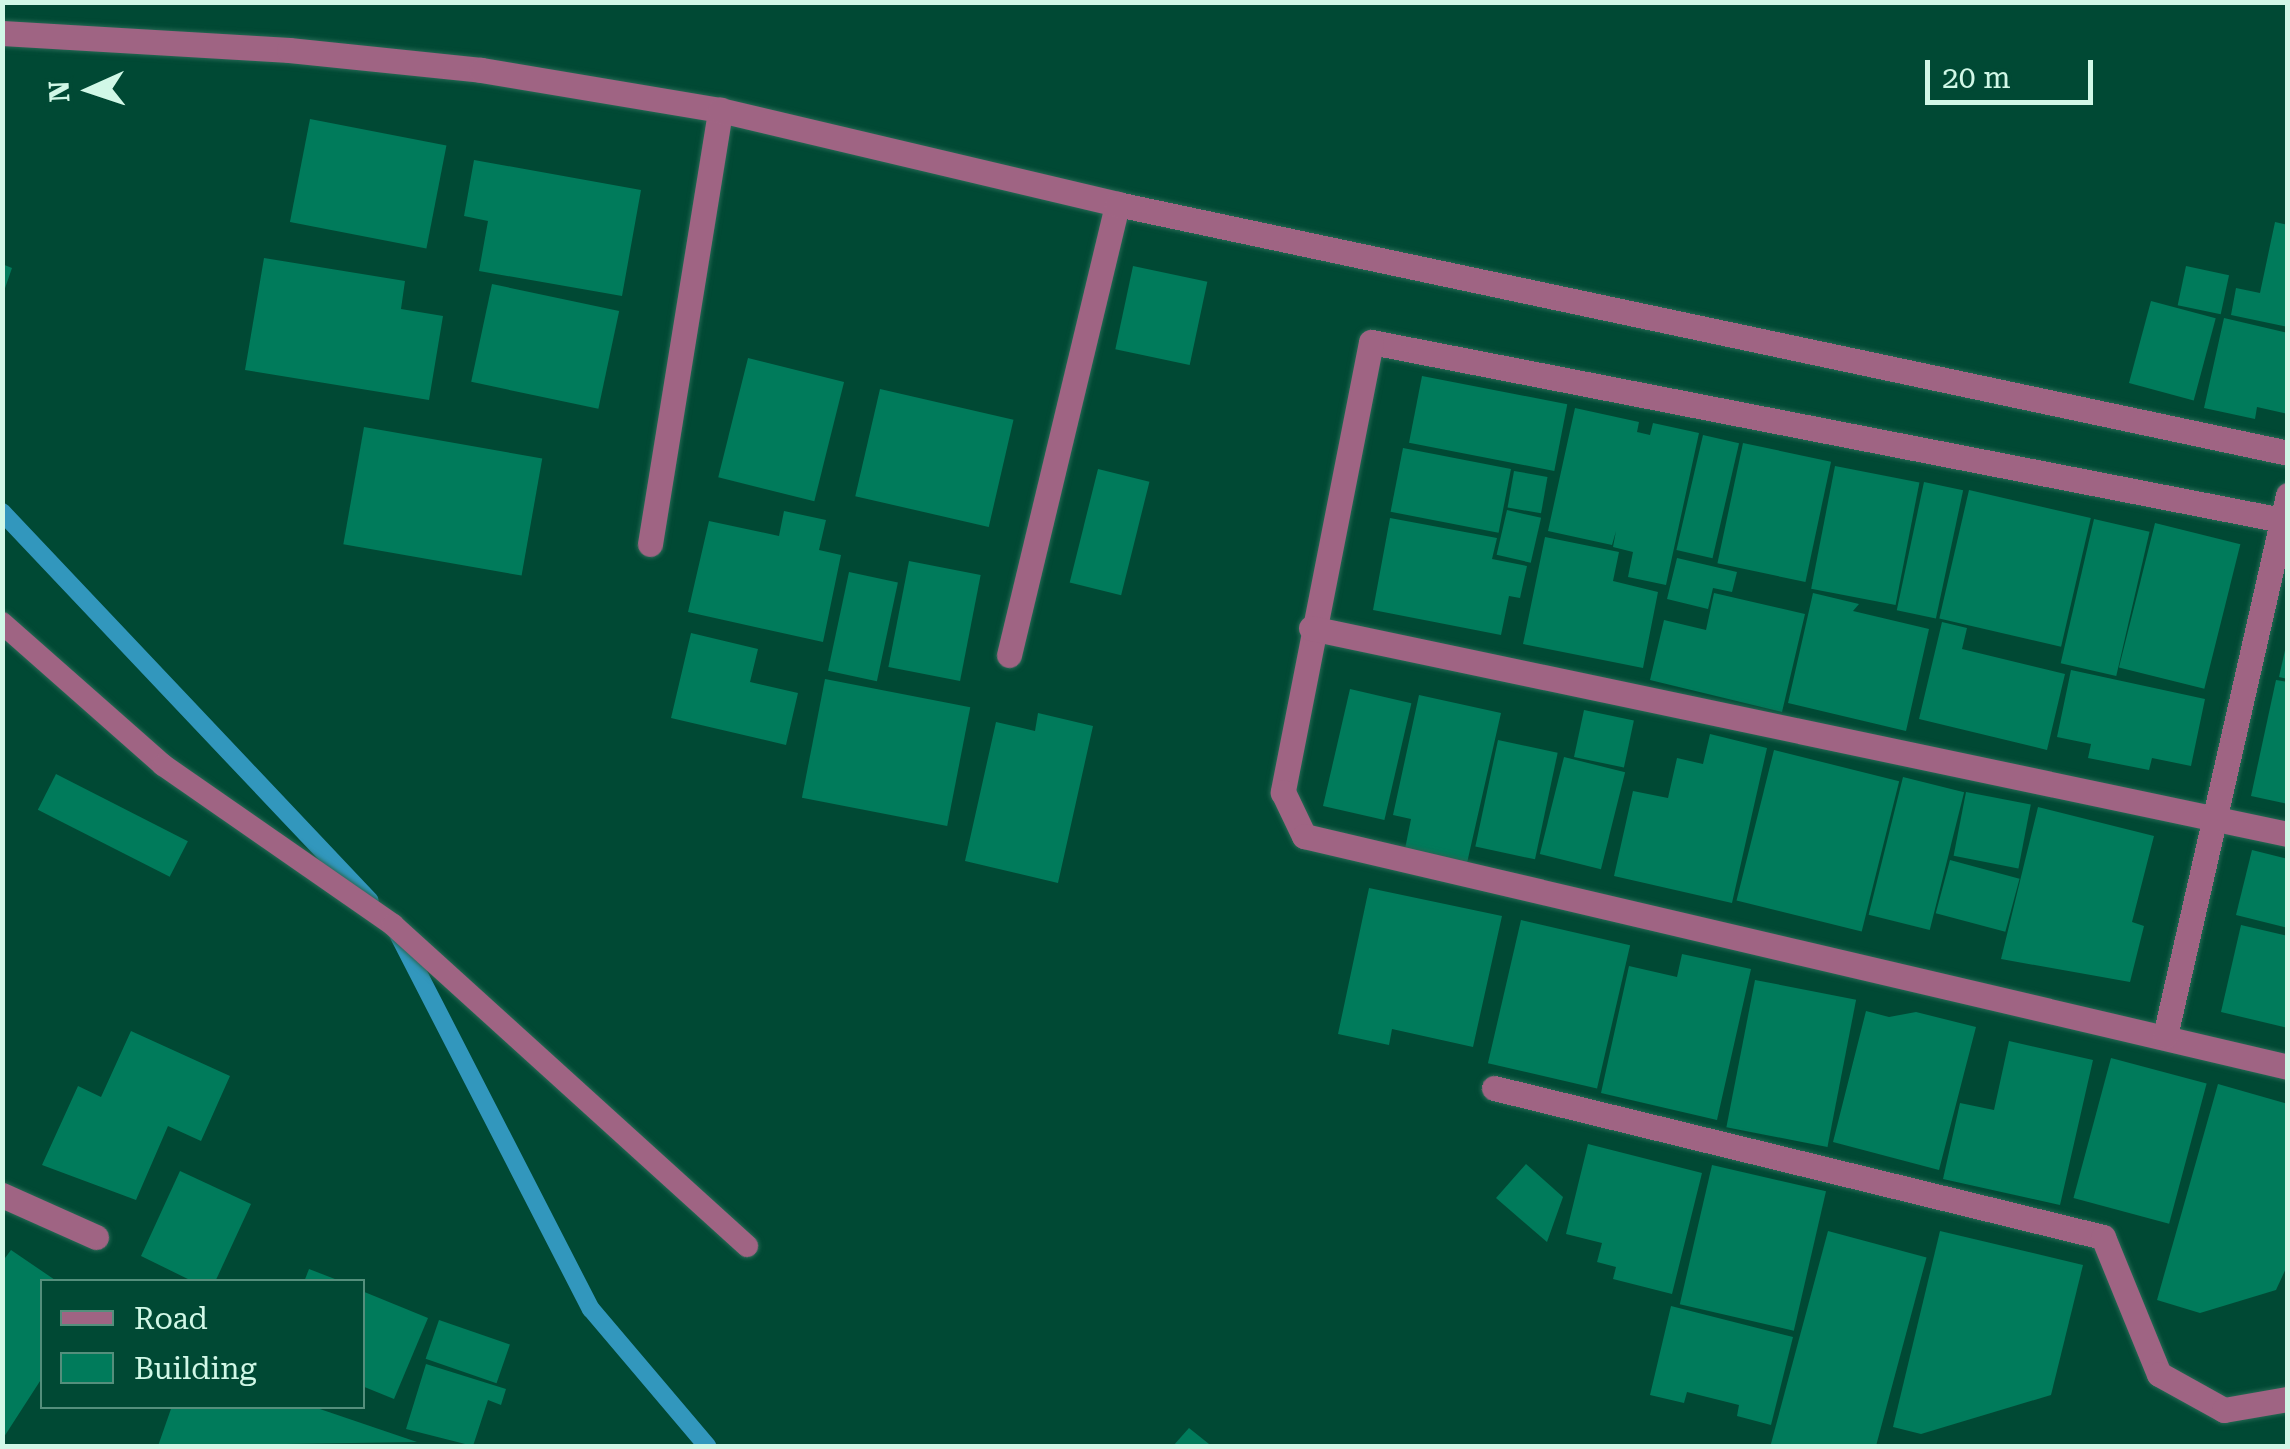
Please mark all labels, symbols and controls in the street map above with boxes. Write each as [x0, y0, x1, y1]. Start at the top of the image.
north arrow [40, 40, 140, 140]
scale bar [1930, 40, 2098, 102]
text: 20 m [1942, 60, 2011, 95]
text: N [43, 80, 77, 103]
legend [40, 1279, 365, 1409]
text: Road [134, 1301, 208, 1336]
text: Building [134, 1351, 257, 1386]

